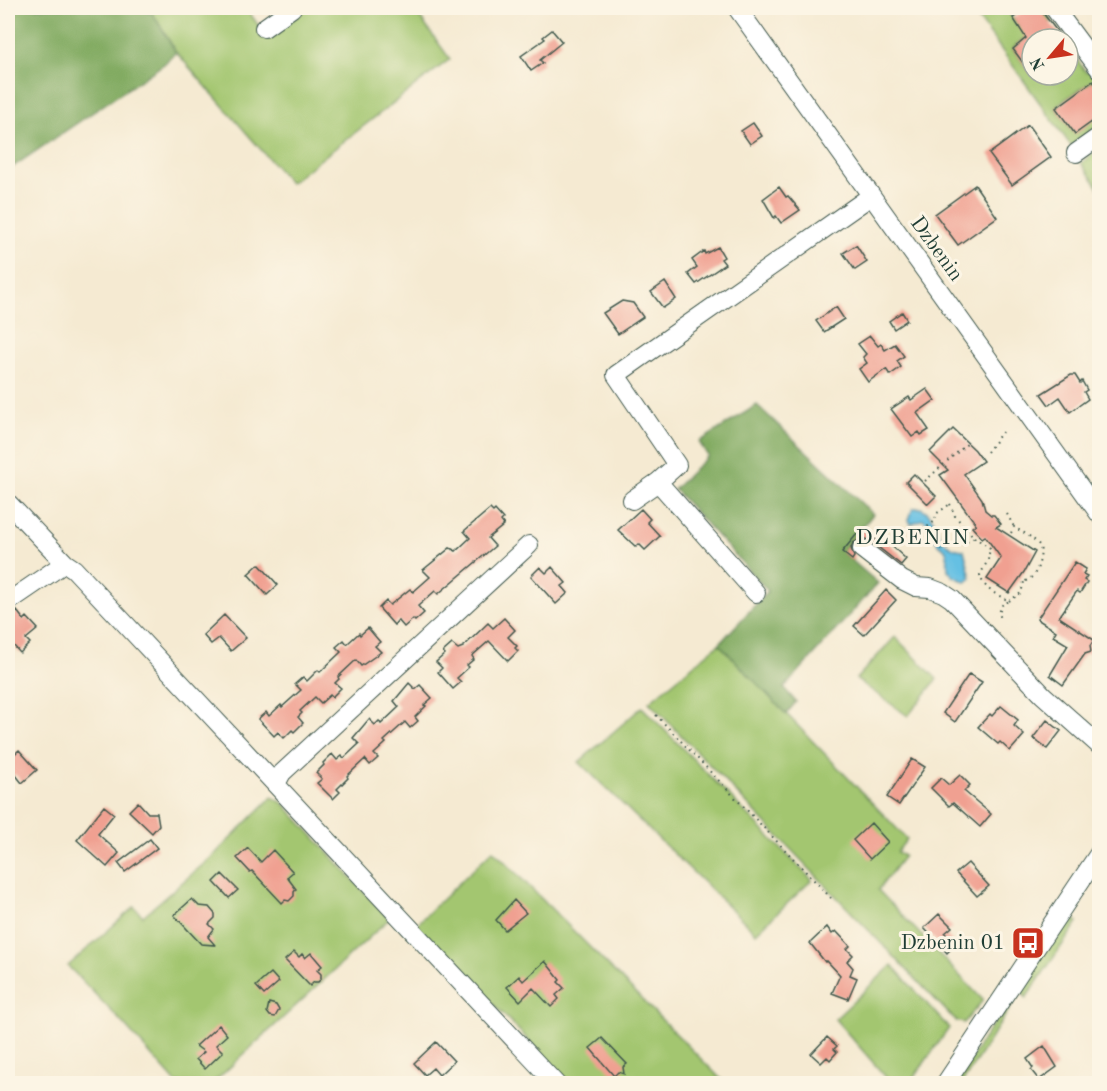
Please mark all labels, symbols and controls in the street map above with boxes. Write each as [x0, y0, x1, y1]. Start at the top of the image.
north arrow [1020, 27, 1080, 87]
text: N [1028, 53, 1049, 73]
street label: Dzbenin [906, 213, 966, 285]
district label: DZBENIN [856, 527, 970, 549]
bus stop icon: Dzbenin 01 [1010, 925, 1046, 961]
place label: Dzbenin 01 [900, 933, 1005, 954]

